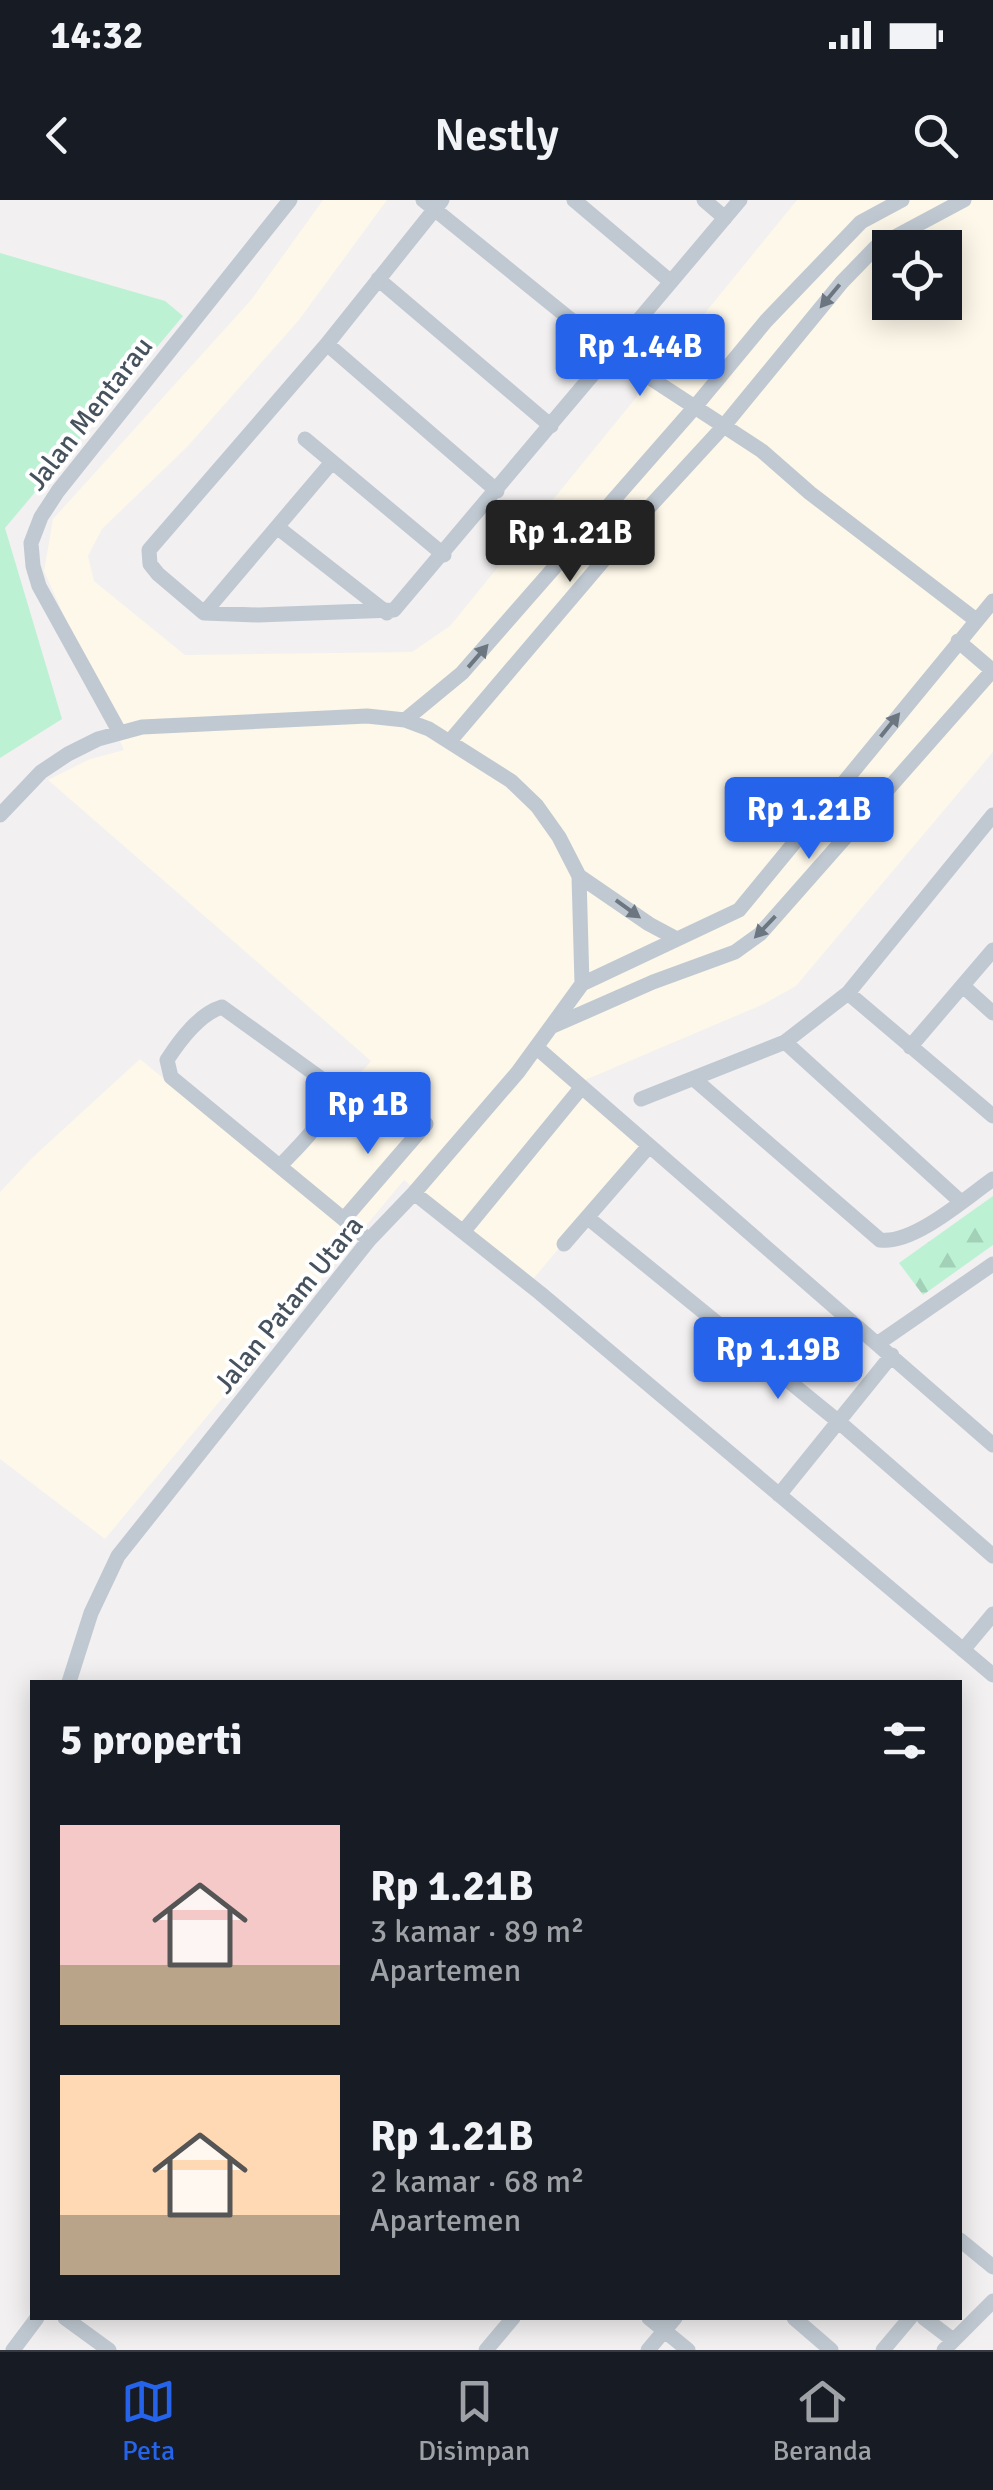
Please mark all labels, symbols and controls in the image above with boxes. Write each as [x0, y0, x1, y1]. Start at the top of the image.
text: 14:32 [50, 12, 143, 59]
icon: back [30, 108, 85, 163]
text: Nestly [434, 108, 559, 163]
icon: search [908, 108, 963, 163]
map controls [872, 230, 962, 320]
button: locate [872, 230, 962, 320]
one-way arrow [820, 284, 841, 309]
pin: Rp 1.44B [537, 314, 743, 399]
text: Rp 1.44B [578, 327, 702, 366]
street label: Jalan Mentarau [19, 330, 160, 497]
pin: Rp 1.21B [467, 500, 673, 585]
text: Rp 1.21B [508, 513, 632, 552]
one-way arrow [466, 644, 488, 669]
one-way arrow [879, 713, 900, 738]
pin: Rp 1.21B [706, 777, 912, 862]
text: Rp 1.21B [747, 790, 871, 829]
one-way arrow [614, 899, 641, 918]
one-way arrow [754, 914, 777, 938]
pin: Rp 1B [298, 1072, 438, 1157]
text: Rp 1B [328, 1085, 408, 1124]
street label: Jalan Patam Utara [207, 1209, 371, 1400]
pin: Rp 1.19B [675, 1317, 881, 1402]
text: Rp 1.19B [716, 1330, 840, 1369]
icon: filters [877, 1713, 932, 1768]
text: 5 properti [60, 1715, 243, 1766]
text: Rp 1.21B [370, 1861, 534, 1912]
icon: home [140, 1865, 260, 1985]
text: 3 kamar · 89 m² [370, 1912, 584, 1951]
text: Apartemen [370, 1951, 521, 1990]
text: Rp 1.21B [370, 2111, 534, 2162]
icon: home [140, 2115, 260, 2235]
text: 2 kamar · 68 m² [370, 2162, 584, 2201]
text: Apartemen [370, 2201, 521, 2240]
tab: Peta [121, 2374, 176, 2468]
tab: Disimpan [418, 2374, 530, 2468]
tab: Beranda [772, 2374, 872, 2468]

